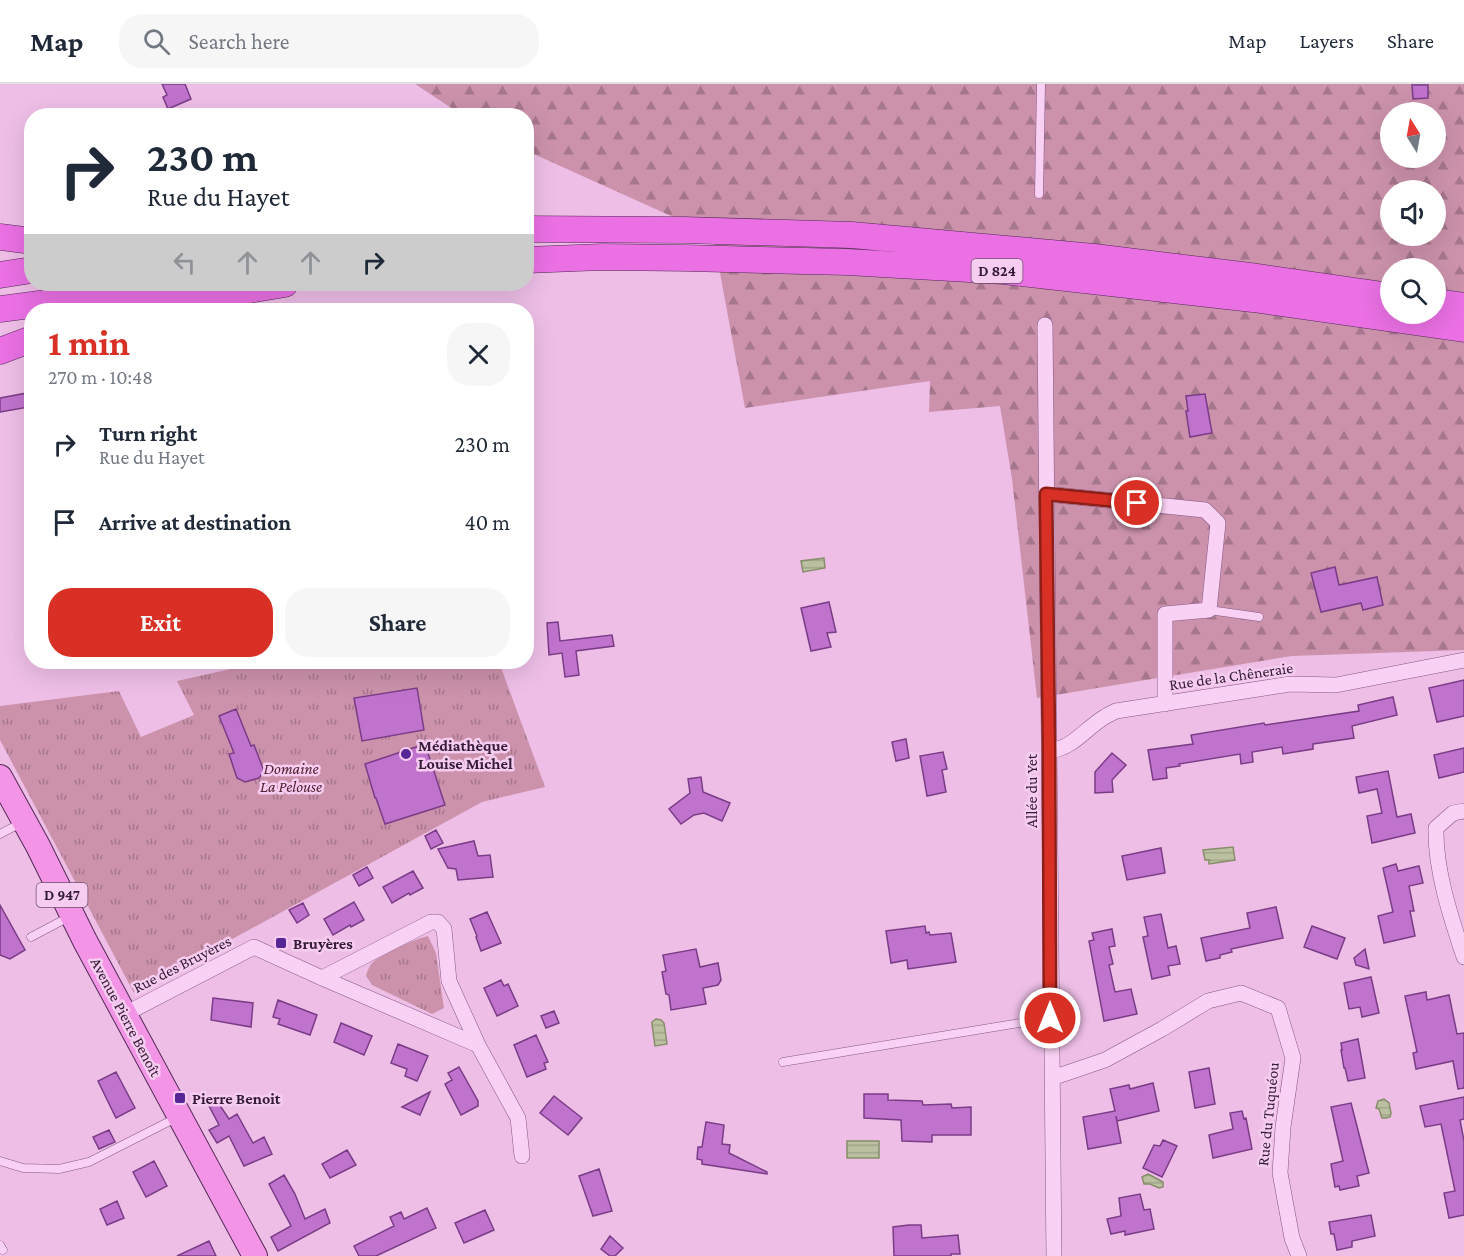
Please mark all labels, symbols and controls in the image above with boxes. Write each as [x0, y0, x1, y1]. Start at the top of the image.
search box [119, 14, 539, 68]
icon: search [140, 25, 173, 58]
text: Map [30, 26, 83, 57]
text: Search here [188, 29, 289, 54]
text: Map [1228, 29, 1267, 53]
text: Layers [1300, 29, 1354, 53]
text: Share [1387, 29, 1434, 53]
north arrow [1380, 102, 1446, 168]
map controls [1380, 102, 1446, 324]
icon: right [48, 132, 126, 210]
text: 230 m [147, 133, 258, 180]
button: sound [1380, 180, 1446, 246]
text: Rue du Hayet [147, 182, 290, 212]
icon: left [168, 246, 201, 279]
icon: ahead [231, 246, 264, 279]
icon: ahead [294, 246, 327, 279]
icon: right [357, 246, 390, 279]
button: search [1380, 258, 1446, 324]
road number: D 824 [972, 259, 1022, 283]
text: 1 min [48, 323, 130, 363]
button: close [447, 323, 510, 386]
text: 270 m · 10:48 [48, 366, 153, 388]
text: Turn right [99, 421, 197, 446]
icon: right [48, 428, 81, 461]
text: 230 m [455, 432, 510, 457]
text: Rue du Hayet [99, 446, 205, 468]
pin [1111, 477, 1162, 528]
icon: arrive [1120, 486, 1153, 519]
icon: arrive [48, 506, 81, 539]
text: Arrive at destination [99, 510, 291, 535]
text: 40 m [465, 510, 510, 535]
button: Exit [48, 588, 273, 657]
button: Share [285, 588, 510, 657]
street label: Rue de la Chêneraie [1168, 659, 1294, 693]
place label: Médiathèque Louise Michel [418, 737, 513, 772]
marker: Médiathèque Louise Michel [399, 747, 413, 761]
street label: Allée du Yet [1023, 753, 1040, 828]
park label: Domaine La Pelouse [260, 760, 322, 795]
road number: D 947 [36, 883, 88, 907]
street label: Rue des Bruyères [130, 932, 234, 997]
place label: Bruyères [293, 935, 353, 952]
marker: Bruyères [274, 936, 288, 950]
street label: Avenue Pierre Benoît [87, 955, 165, 1080]
position arrow [1018, 986, 1082, 1050]
street label: Rue du Tuquéou [1254, 1061, 1283, 1167]
place label: Pierre Benoit [192, 1090, 281, 1107]
marker: Pierre Benoit [173, 1091, 187, 1105]

